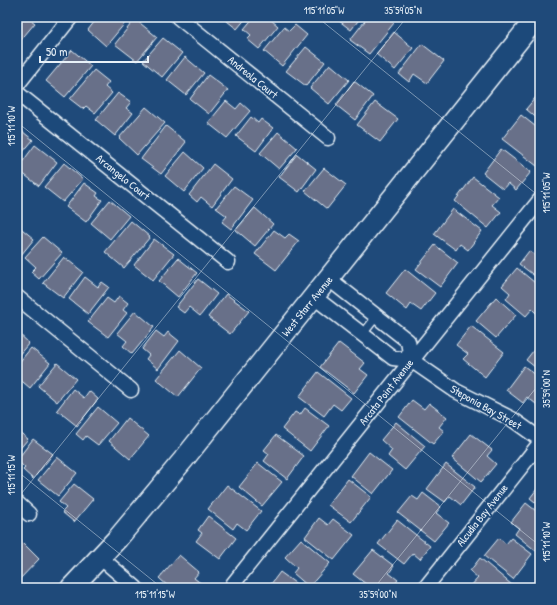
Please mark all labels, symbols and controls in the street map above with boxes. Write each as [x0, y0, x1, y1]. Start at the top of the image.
text: 115°11'05"W [304, 4, 345, 17]
text: 35°59'05"N [384, 4, 422, 17]
scale bar [40, 38, 148, 64]
text: 50 m [46, 43, 67, 60]
street label: Andreola Court [225, 53, 281, 102]
text: 115°11'10"W [5, 105, 18, 146]
street label: Arcangelo Court [93, 151, 153, 203]
text: 115°11'05"W [540, 172, 553, 213]
street label: West Starr Avenue [278, 272, 336, 339]
street label: Arcata Point Avenue [356, 356, 417, 428]
text: 35°59'00"N [540, 370, 553, 408]
street label: Steponia Bay Street [448, 382, 524, 432]
text: 115°11'15"W [5, 454, 18, 495]
street label: Alcudia Bay Avenue [453, 480, 511, 549]
text: 115°11'10"W [540, 521, 553, 562]
text: 115°11'15"W [135, 588, 176, 601]
text: 35°59'00"N [359, 588, 397, 601]

